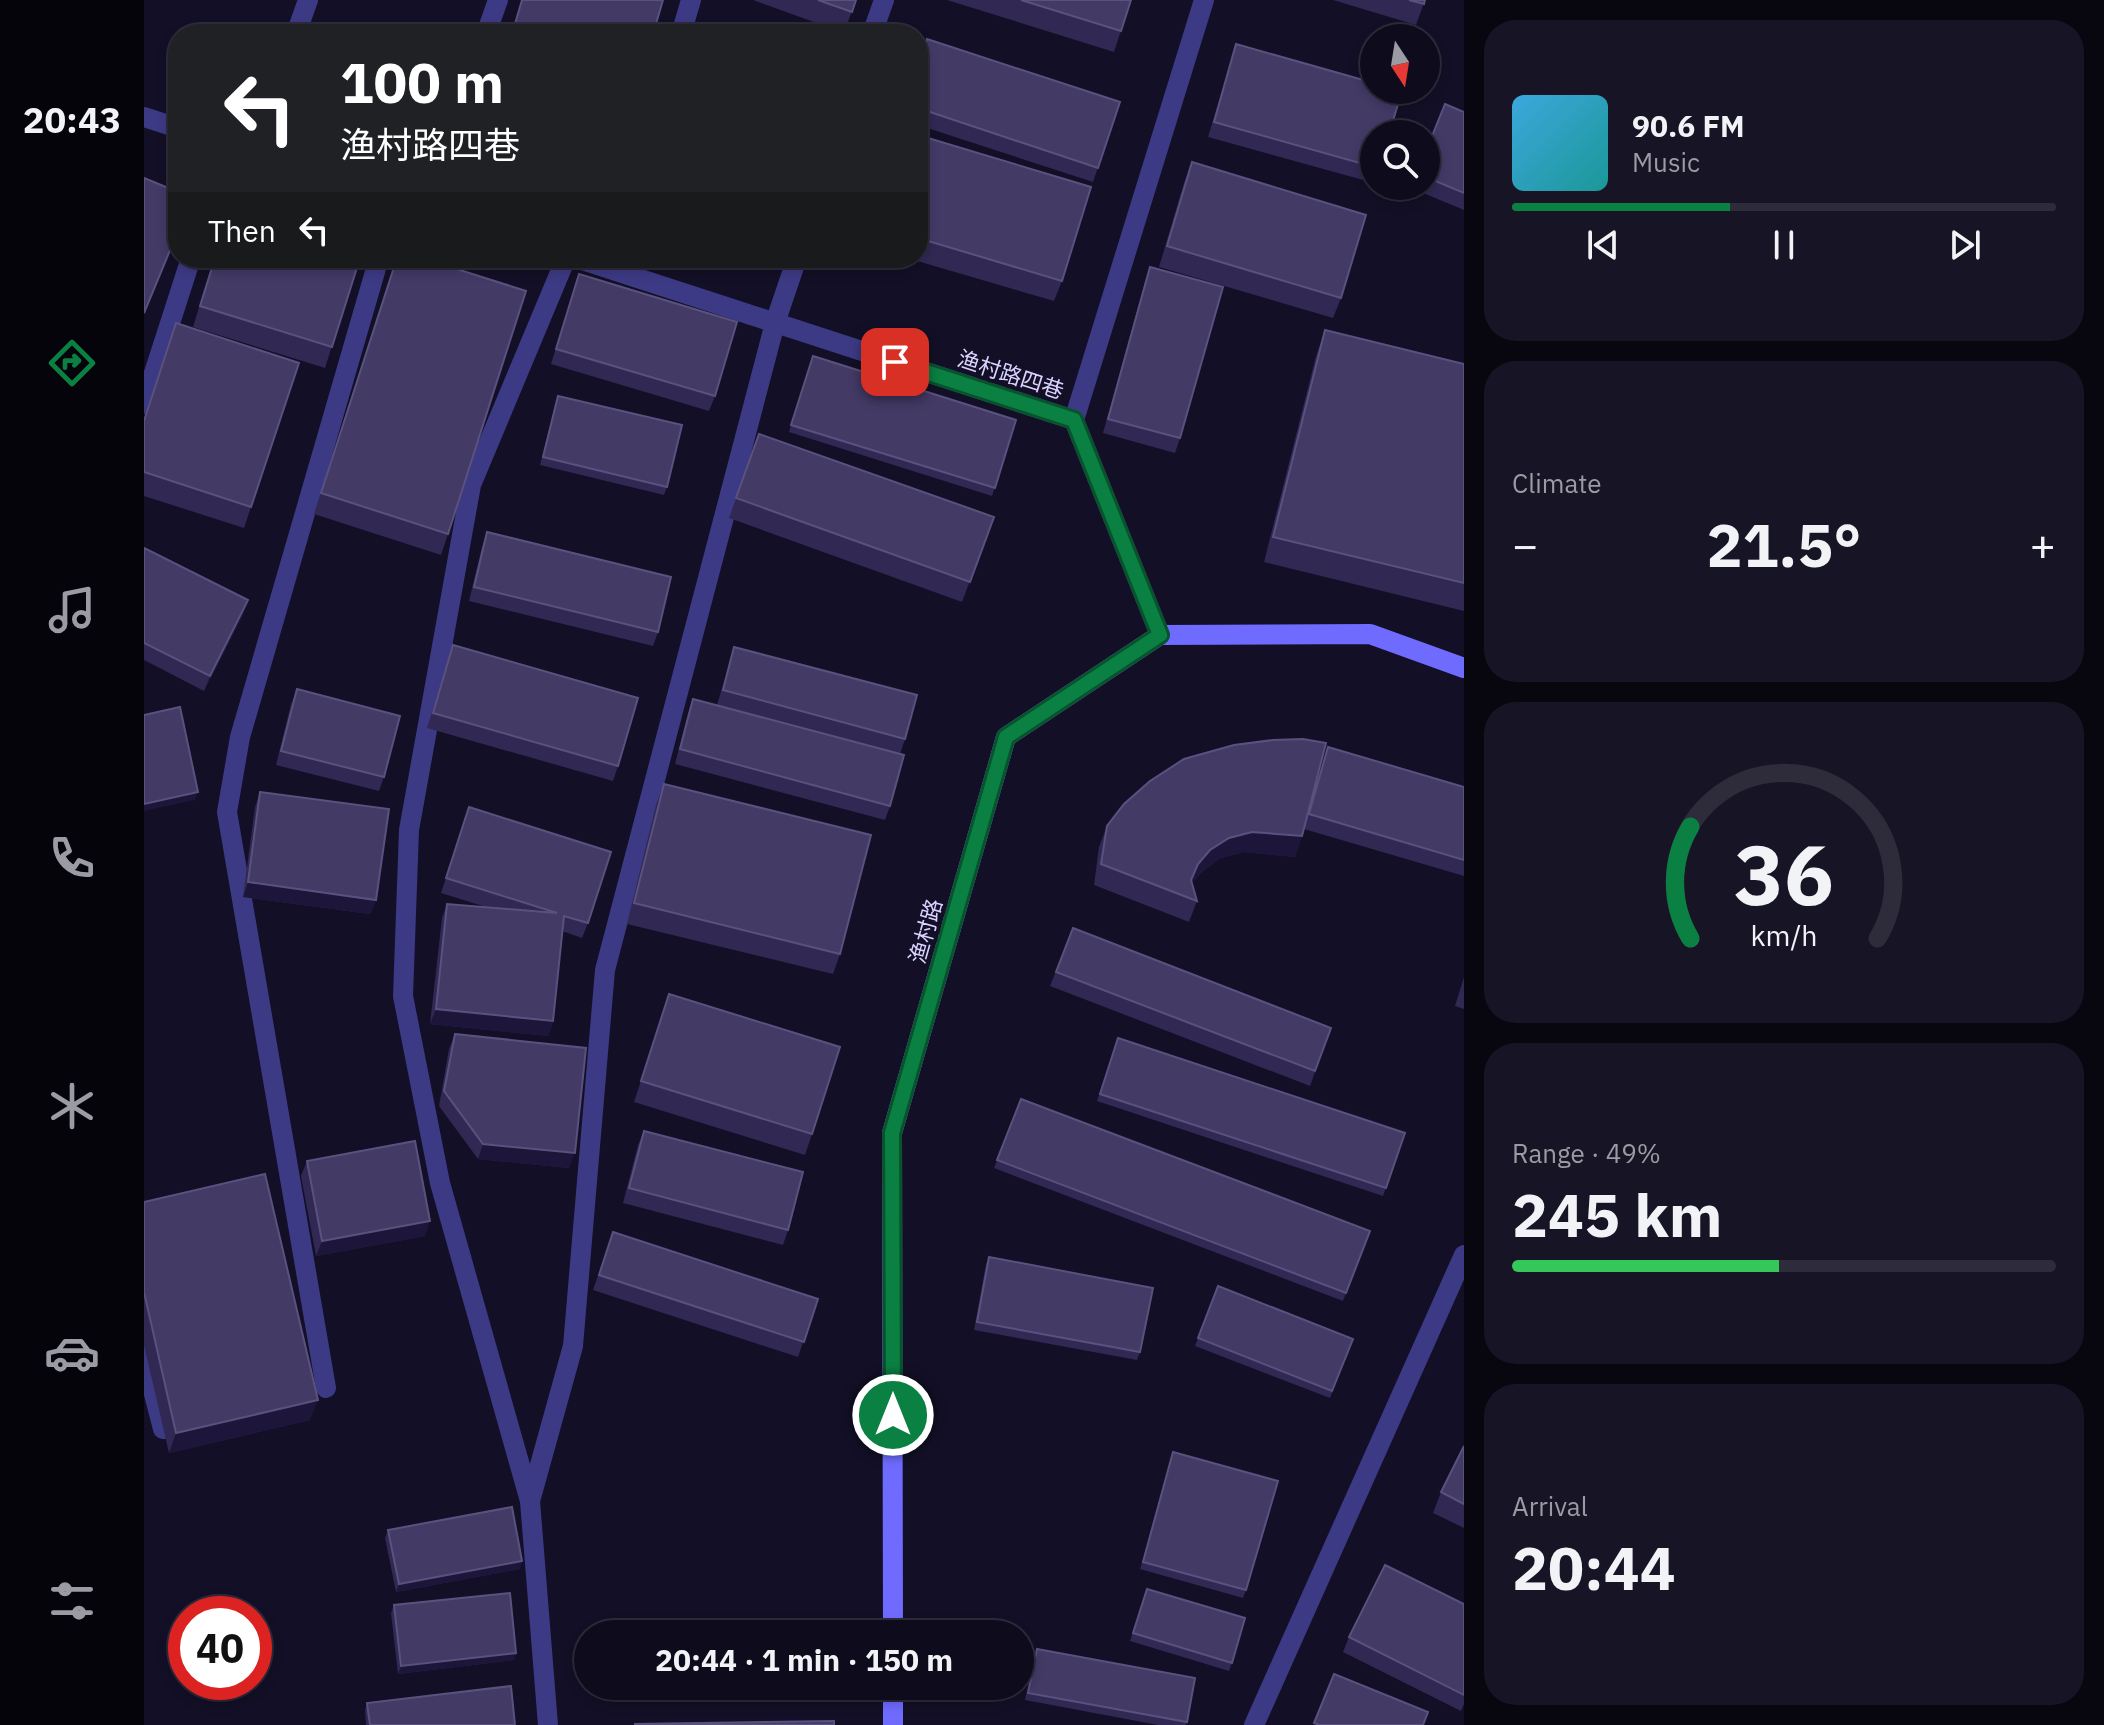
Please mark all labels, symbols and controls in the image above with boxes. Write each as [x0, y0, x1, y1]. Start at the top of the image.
north arrow [1360, 24, 1440, 104]
map controls [1360, 24, 1440, 200]
text: 100 m [340, 46, 504, 118]
icon: left [208, 56, 312, 160]
text: 20:43 [23, 96, 121, 143]
text: 90.6 FM [1632, 106, 1745, 145]
button: search [1360, 120, 1440, 200]
text: 渔村路四巷 [340, 121, 520, 168]
text: Music [1632, 145, 1700, 179]
icon: left [292, 208, 336, 252]
text: Then [208, 211, 276, 250]
icon: previous [1581, 223, 1625, 267]
icon: pause [1762, 223, 1806, 267]
icon: next [1943, 223, 1987, 267]
pin [861, 328, 929, 396]
icon: directions [44, 335, 100, 391]
icon: arrive [873, 340, 917, 384]
street label: 渔村路四巷 [954, 343, 1068, 405]
text: Climate [1512, 466, 1602, 500]
text: 21.5° [1707, 505, 1861, 584]
text: − [1512, 516, 1538, 573]
text: + [2030, 516, 2056, 573]
icon: music [44, 582, 100, 638]
text: 36 [1734, 819, 1834, 927]
icon: phone [44, 830, 100, 886]
street label: 渔村路 [902, 895, 948, 967]
text: km/h [1750, 917, 1818, 954]
icon: climate [44, 1078, 100, 1134]
text: Range · 49% [1512, 1136, 1661, 1170]
text: 245 km [1512, 1175, 1722, 1254]
icon: car [44, 1325, 100, 1381]
position arrow [851, 1373, 935, 1457]
text: Arrival [1512, 1489, 1588, 1523]
text: 20:44 [1512, 1528, 1676, 1607]
icon: filters [44, 1573, 100, 1629]
speed limit sign: 40 [168, 1596, 272, 1700]
text: 20:44 · 1 min · 150 m [655, 1640, 953, 1679]

